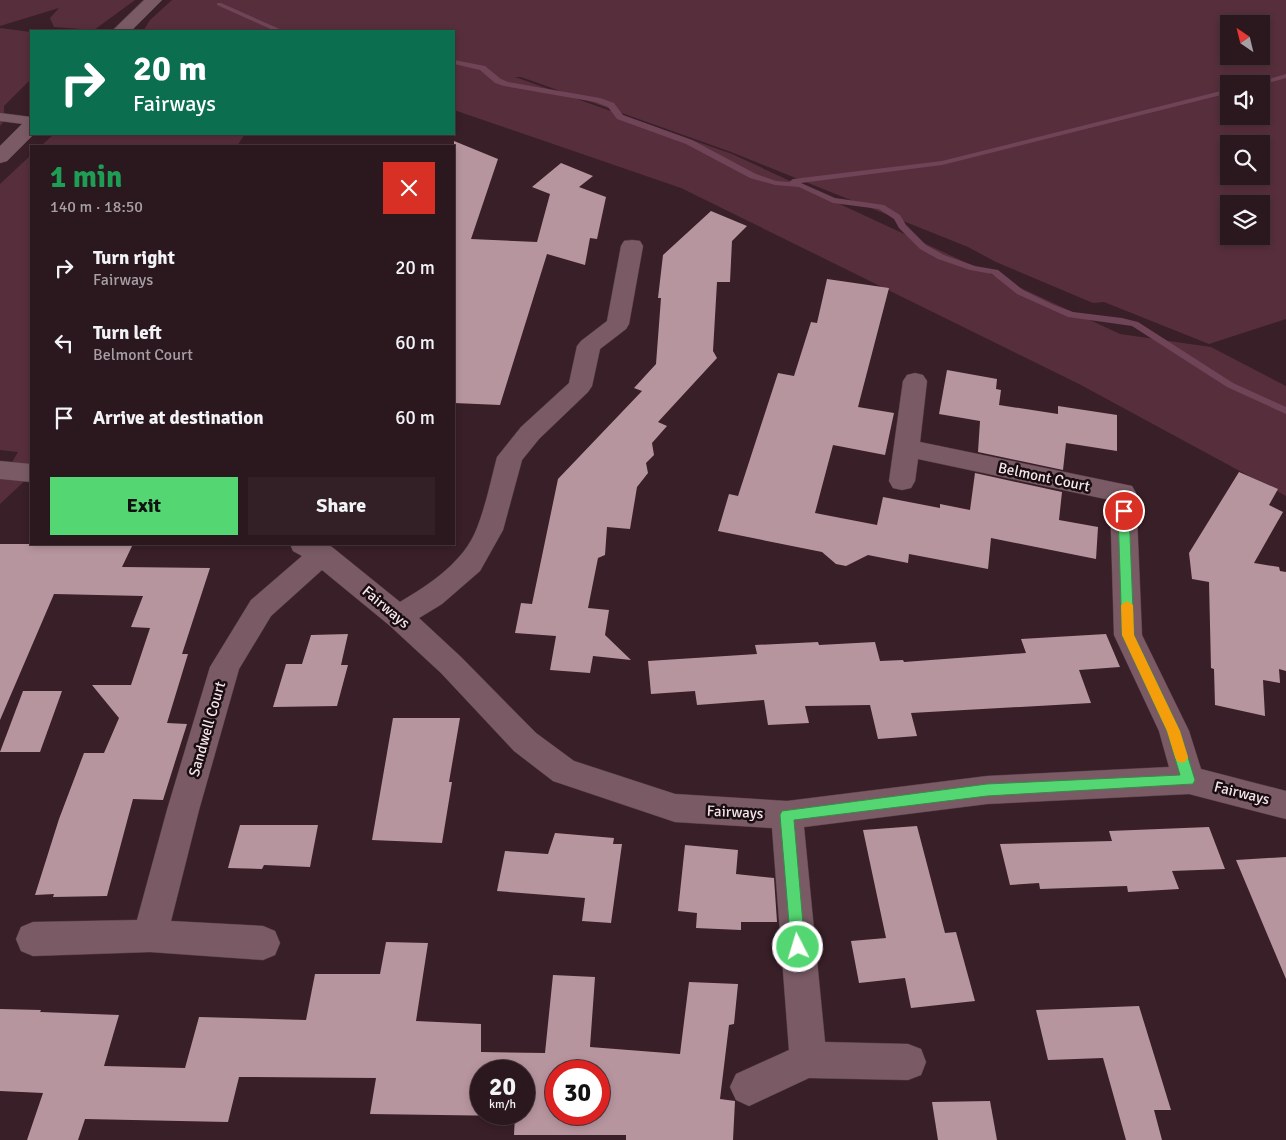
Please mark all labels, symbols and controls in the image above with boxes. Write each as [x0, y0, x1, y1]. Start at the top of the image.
north arrow [1220, 15, 1270, 65]
map controls [1220, 15, 1270, 245]
text: 20 m [133, 47, 207, 90]
icon: right [50, 50, 115, 115]
button: sound [1220, 75, 1270, 125]
text: Fairways [133, 90, 216, 117]
button: search [1220, 135, 1270, 185]
text: 1 min [50, 159, 122, 196]
button: close [383, 162, 435, 214]
button: layers [1220, 195, 1270, 245]
text: 140 m · 18:50 [50, 197, 143, 217]
text: Turn right [93, 246, 175, 270]
icon: right [50, 254, 78, 282]
text: 20 m [395, 256, 435, 280]
text: Fairways [93, 270, 153, 290]
text: Turn left [93, 321, 162, 345]
icon: left [50, 329, 78, 357]
text: 60 m [395, 331, 435, 355]
text: Belmont Court [93, 345, 193, 365]
icon: arrive [50, 404, 78, 432]
text: Arrive at destination [93, 406, 264, 430]
text: 60 m [395, 406, 435, 430]
street label: Belmont Court [996, 458, 1092, 496]
button: Exit [50, 477, 238, 535]
button: Share [248, 477, 435, 535]
pin [1103, 490, 1145, 532]
icon: arrive [1110, 497, 1138, 525]
street label: Fairways [359, 582, 414, 632]
street label: Sandwell Court [185, 679, 229, 779]
street label: Fairways [1212, 777, 1272, 809]
street label: Fairways [706, 802, 764, 822]
position arrow [771, 920, 823, 972]
speed limit sign: 30 [545, 1060, 610, 1125]
text: 20 [489, 1071, 516, 1102]
text: km/h [489, 1097, 516, 1112]

